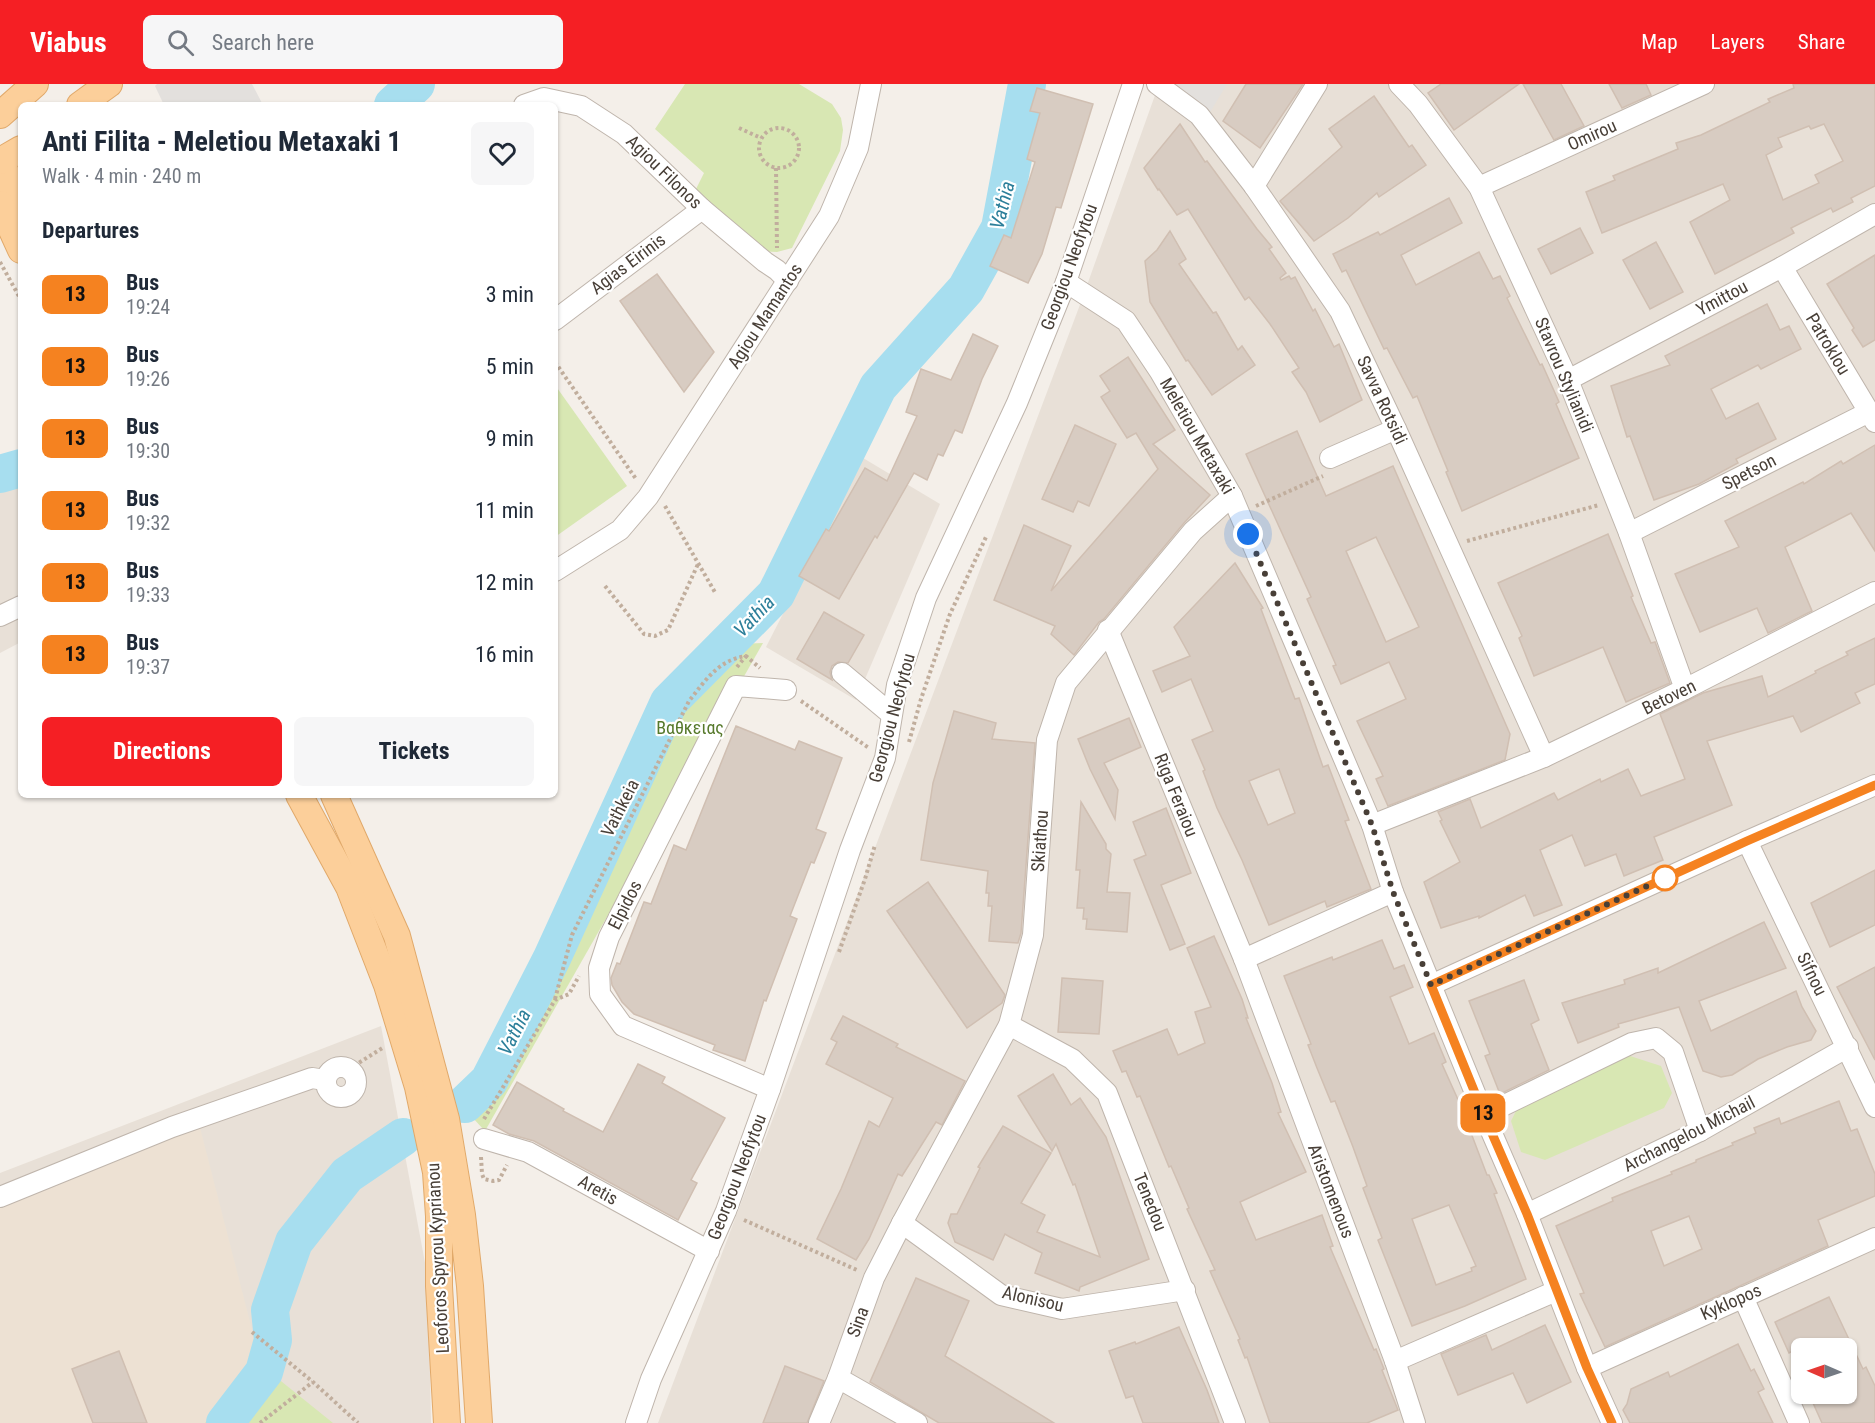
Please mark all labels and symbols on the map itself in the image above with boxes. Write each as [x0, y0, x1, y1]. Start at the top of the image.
street label: Omirou [1564, 114, 1620, 155]
street label: Agiou Filonos [622, 130, 707, 213]
water label: Vathia [984, 179, 1020, 231]
street label: Georgiou Neofytou [1036, 201, 1101, 333]
street label: Agias Eirinis [586, 229, 669, 298]
street label: Agiou Mamantos [723, 259, 806, 372]
street label: Ymittou [1693, 275, 1751, 320]
street label: Patroklou [1802, 309, 1855, 378]
street label: Stavrou Stylianidi [1531, 314, 1598, 436]
street label: Savva Rotsidi [1353, 352, 1412, 447]
street label: Meletiou Metaxaki [1156, 374, 1239, 498]
street label: Spetson [1718, 449, 1779, 494]
your location [1233, 519, 1263, 549]
water label: Vathia [728, 590, 780, 642]
street label: Georgiou Neofytou [864, 651, 919, 785]
street label: Betoven [1639, 675, 1699, 718]
park label: Βαθκειας [656, 717, 724, 738]
street label: Riga Feraiou [1150, 750, 1203, 839]
street label: Vathkeia [596, 776, 643, 840]
street label: Skiathou [1027, 809, 1052, 873]
unlabelled marker [1652, 865, 1678, 891]
street label: Elpidos [603, 877, 646, 933]
street label: Sifnou [1793, 949, 1832, 999]
water label: Vathia [492, 1005, 536, 1059]
street label: Archangelou Michail [1619, 1091, 1758, 1176]
line badge: 13 [1456, 1094, 1510, 1132]
street label: Georgiou Neofytou [703, 1111, 770, 1243]
street label: Aristomenous [1304, 1141, 1359, 1241]
street label: Leoforos Spyrou Kyprianou [422, 1162, 453, 1354]
street label: Aretis [575, 1170, 622, 1209]
street label: Tenedou [1129, 1170, 1172, 1234]
street label: Kyklopos [1697, 1279, 1764, 1324]
street label: Alonisou [1000, 1281, 1066, 1316]
street label: Sina [842, 1304, 873, 1340]
north arrow [1791, 1338, 1857, 1404]

